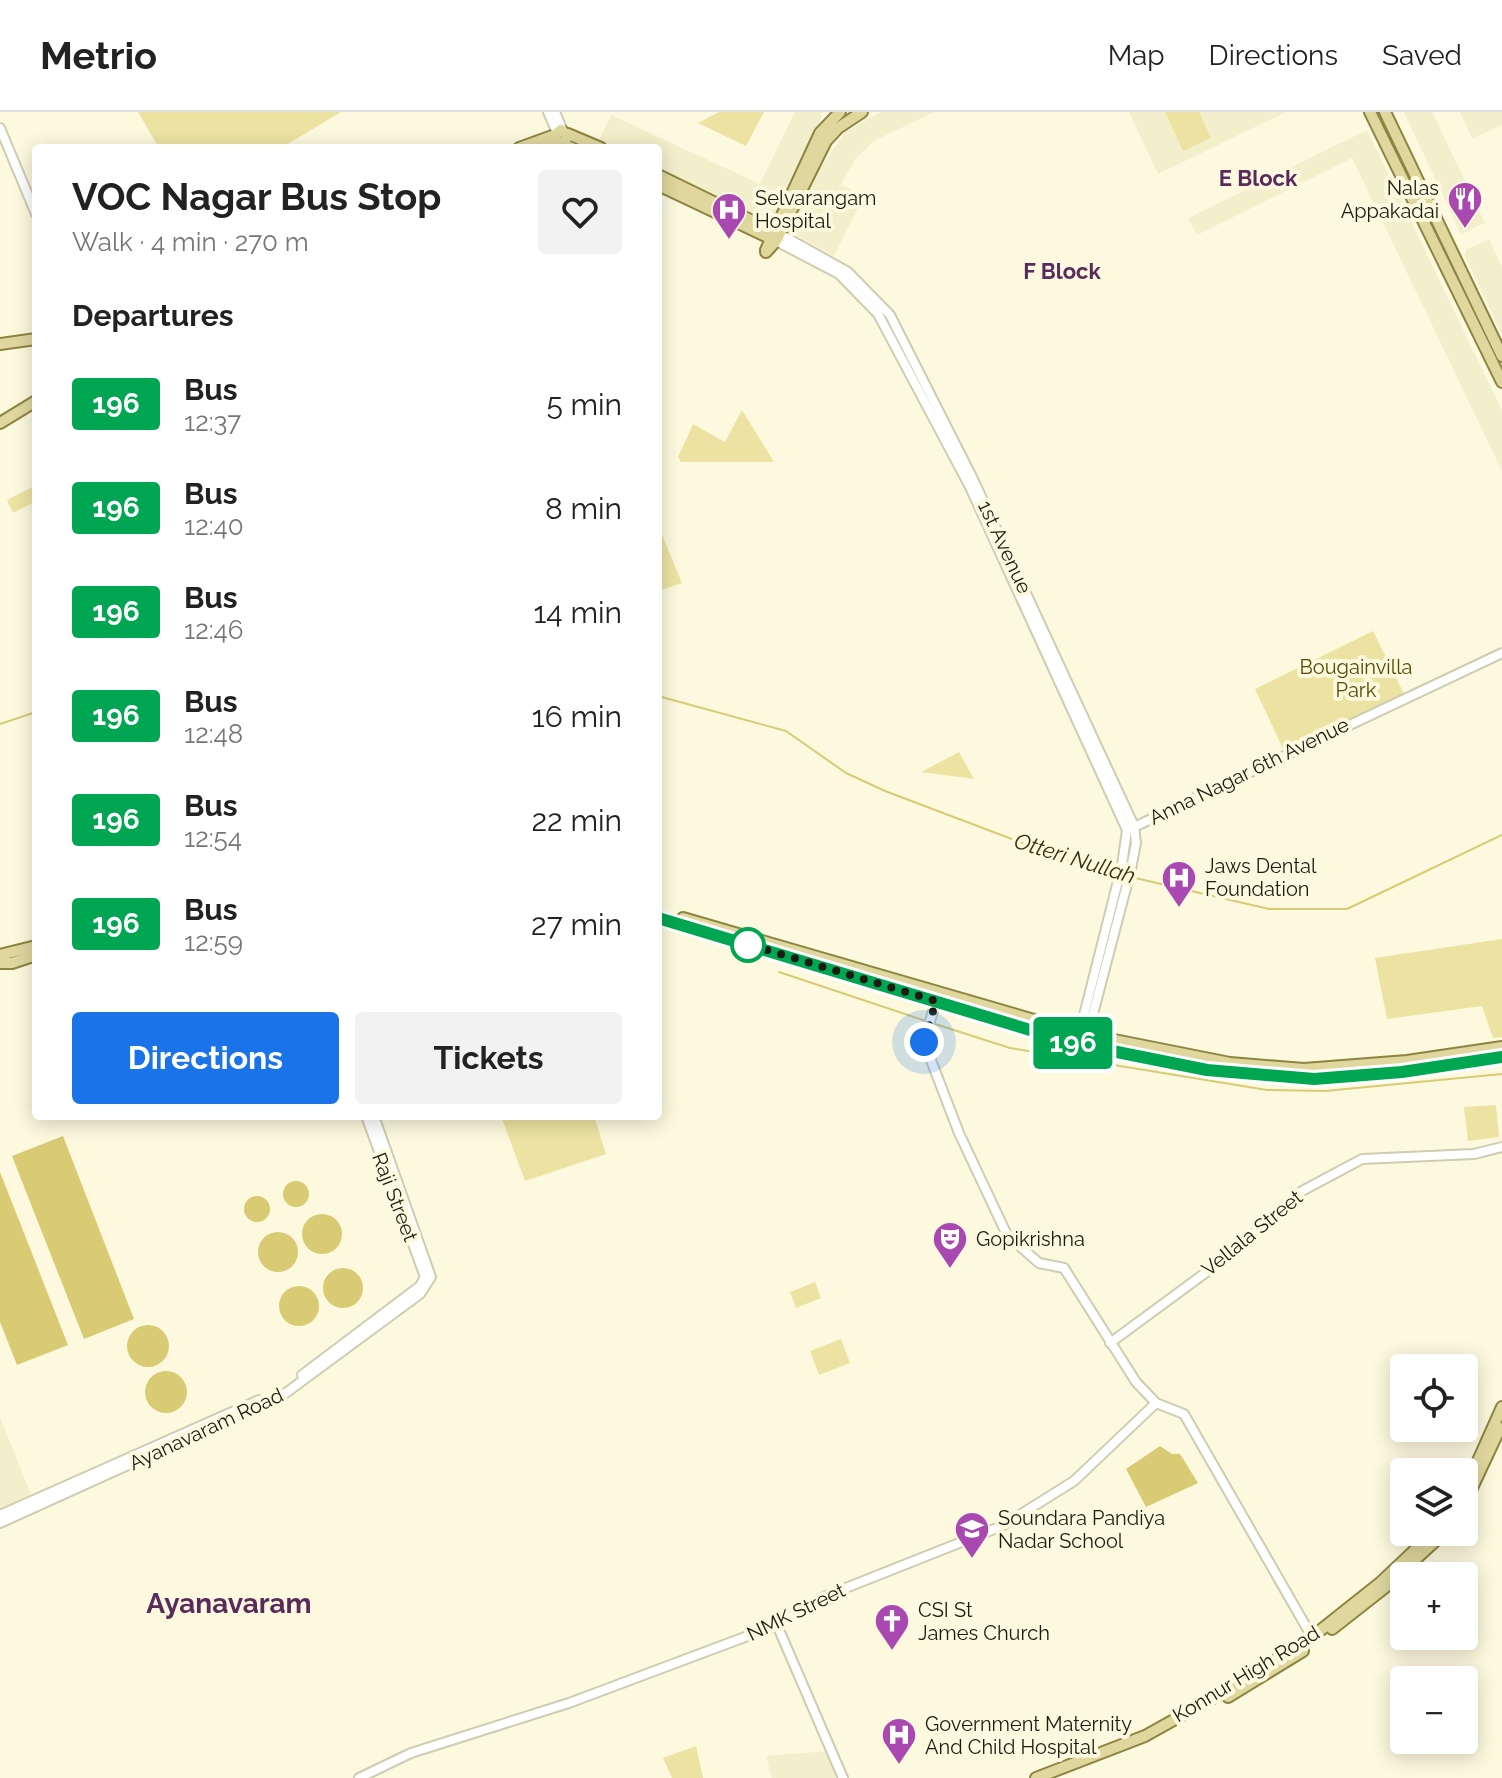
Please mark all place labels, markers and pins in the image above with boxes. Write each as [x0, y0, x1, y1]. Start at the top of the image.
place label: Nalas Appakadai [1341, 176, 1439, 223]
restaurant icon: Nalas Appakadai [1446, 180, 1484, 230]
place label: Selvarangam Hospital [755, 186, 876, 233]
hospital icon: Selvarangam Hospital [710, 191, 748, 241]
place label: Jaws Dental Foundation [1205, 854, 1317, 901]
hospital icon: Jaws Dental Foundation [1160, 859, 1198, 909]
unlabelled marker [731, 928, 765, 962]
theatre icon: Gopikrishna [931, 1220, 969, 1270]
place label: Gopikrishna [976, 1227, 1085, 1251]
place label: Soundara Pandiya Nadar School [998, 1506, 1165, 1553]
school or university icon: Soundara Pandiya Nadar School [953, 1510, 991, 1560]
place label: CSI St James Church [918, 1598, 1050, 1645]
church icon: CSI St James Church [873, 1602, 911, 1652]
place label: Government Maternity And Child Hospital [925, 1712, 1132, 1759]
hospital icon: Government Maternity And Child Hospital [880, 1716, 918, 1766]

